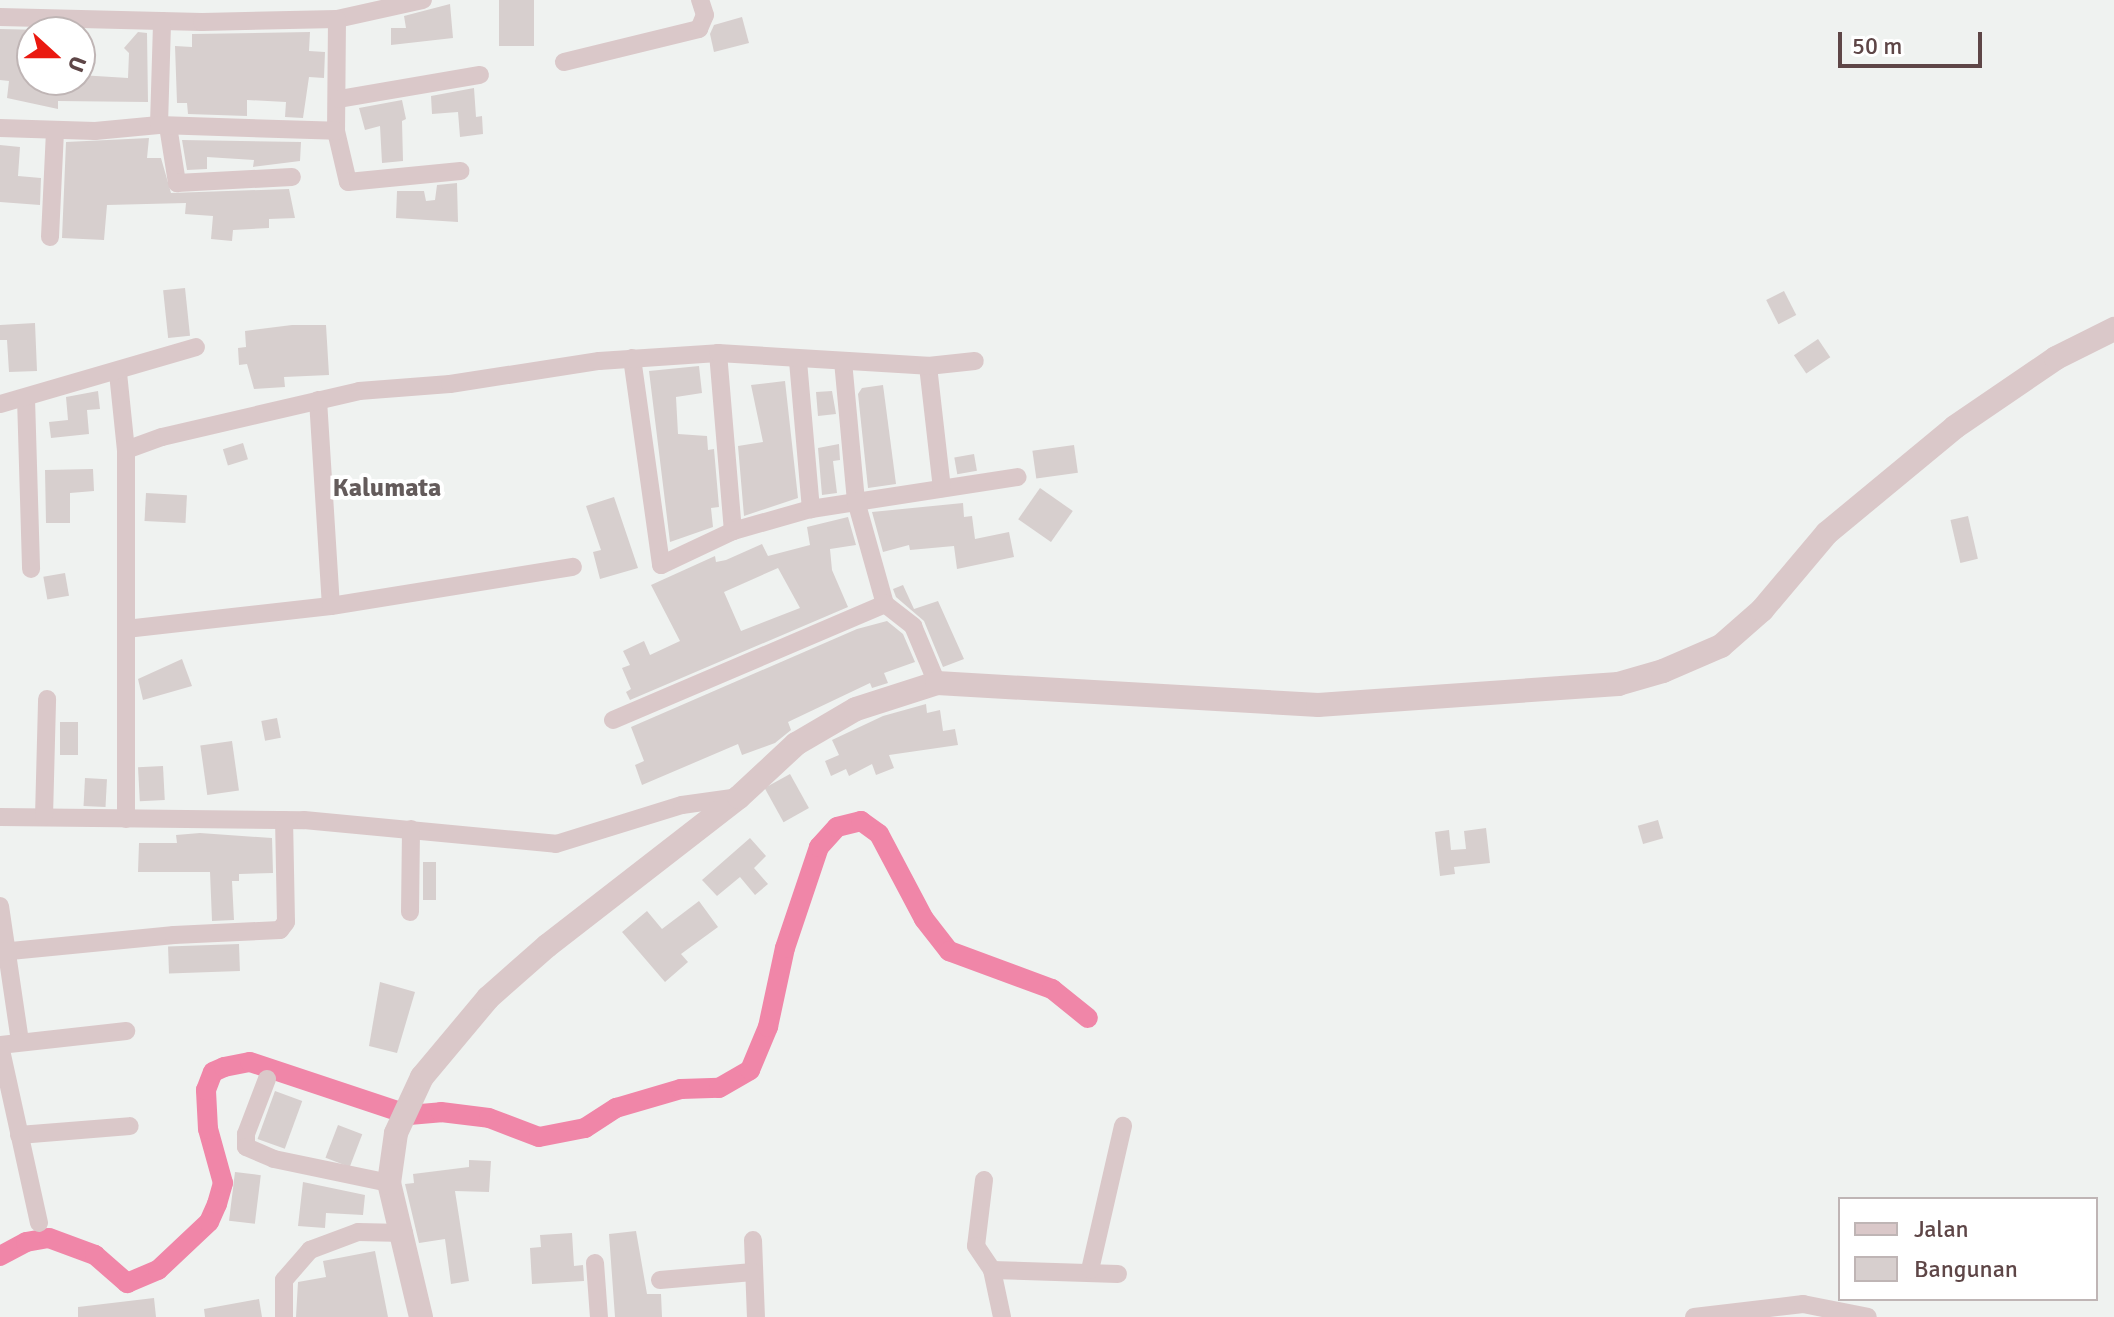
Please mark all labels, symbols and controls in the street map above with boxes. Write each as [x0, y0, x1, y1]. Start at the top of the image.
north arrow [16, 16, 96, 96]
scale bar [1842, 16, 1986, 66]
text: 50 m [1852, 31, 1902, 61]
text: U [62, 52, 92, 76]
district label: Kalumata [333, 473, 441, 505]
legend [1838, 1197, 2098, 1301]
text: Jalan [1914, 1214, 1969, 1244]
text: Bangunan [1914, 1254, 2018, 1284]

